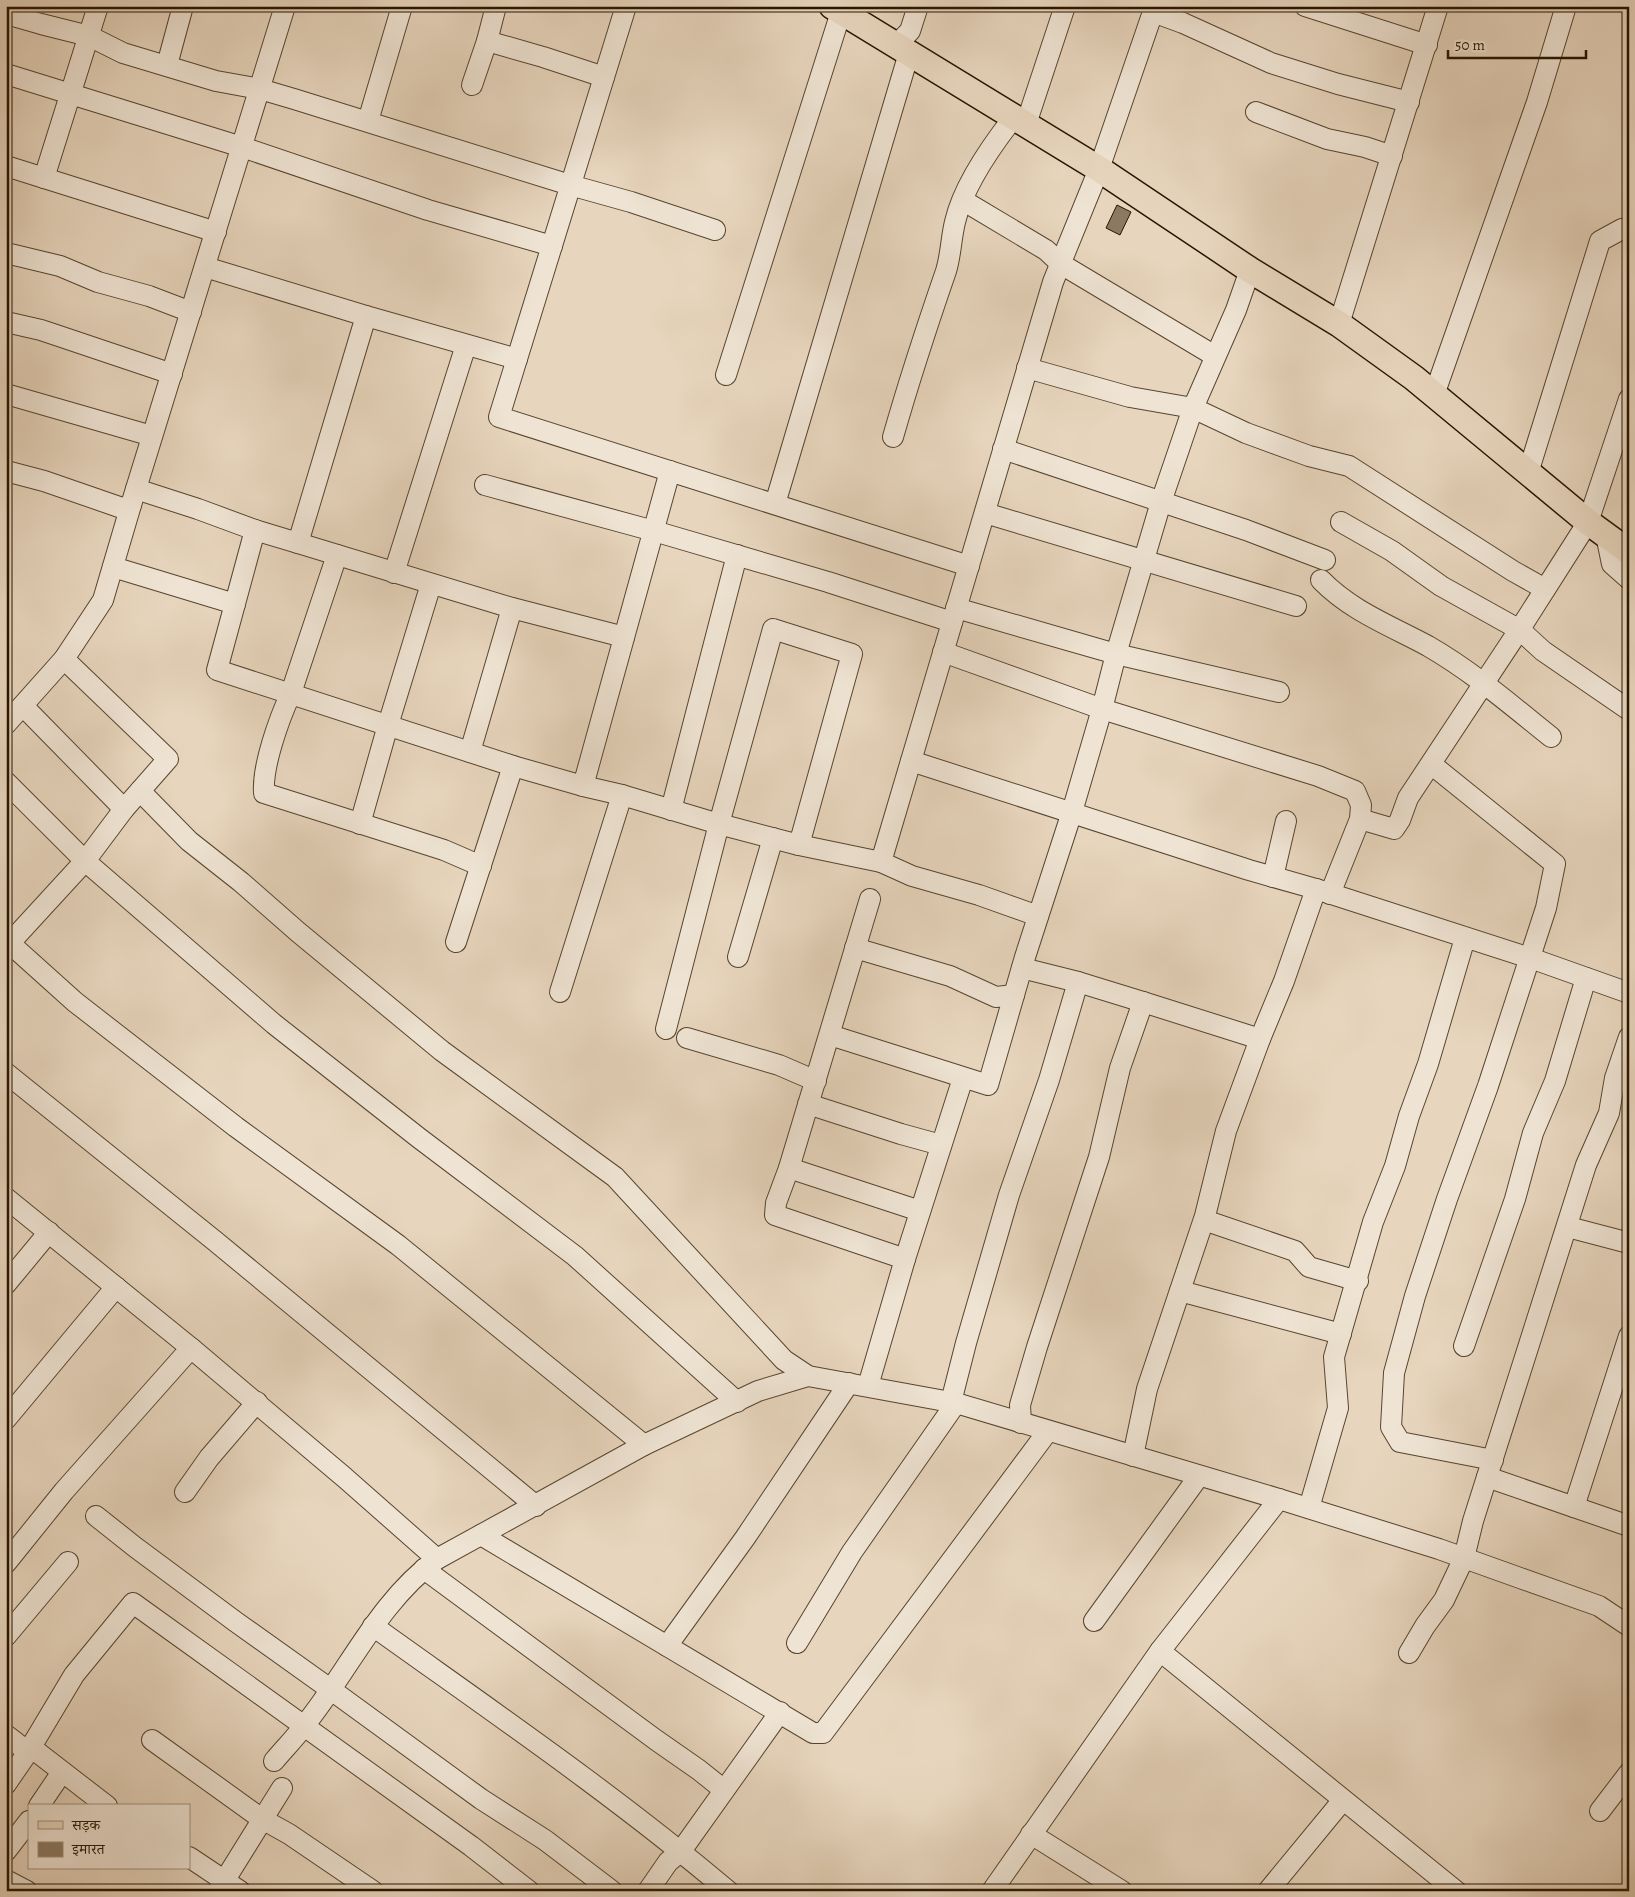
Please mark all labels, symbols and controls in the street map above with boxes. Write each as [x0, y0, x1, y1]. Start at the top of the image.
scale bar [1448, 28, 1585, 60]
text: 50 m [1455, 35, 1485, 55]
legend [28, 1804, 190, 1870]
text: सड़क [71, 1815, 101, 1835]
text: इमारत [71, 1839, 106, 1859]

